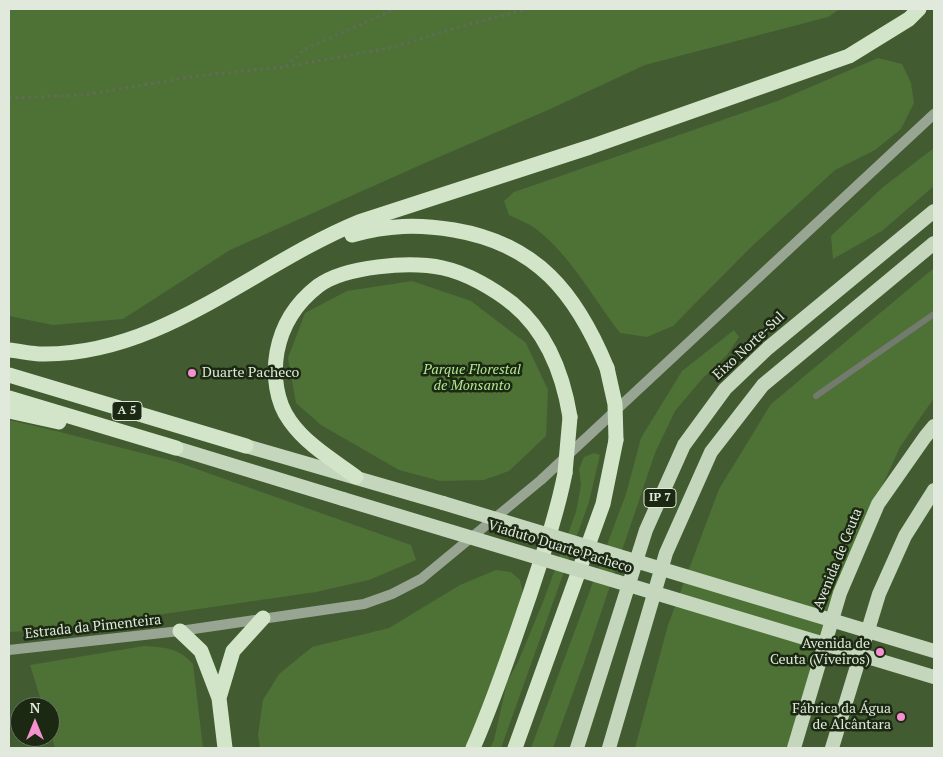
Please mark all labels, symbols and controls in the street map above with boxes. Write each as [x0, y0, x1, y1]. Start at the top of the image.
street label: Eixo Norte-Sul [710, 309, 788, 383]
park label: Parque Florestal de Monsanto [423, 362, 521, 394]
place label: Duarte Pacheco [202, 365, 299, 381]
marker: Duarte Pacheco [186, 367, 198, 379]
road number: A 5 [112, 402, 142, 421]
road number: IP 7 [644, 488, 676, 508]
street label: Avenida de Ceuta [810, 506, 866, 612]
street label: Viaduto Duarte Pacheco [486, 517, 634, 577]
street label: Estrada da Pimenteira [24, 611, 162, 643]
place label: Avenida de Ceuta (Viveiros) [770, 636, 870, 669]
marker: Avenida de Ceuta (Viveiros) [874, 646, 886, 658]
north arrow [10, 697, 60, 747]
text: N [30, 698, 40, 717]
place label: Fábrica da Água de Alcântara [792, 701, 891, 734]
marker: Fábrica da Água de Alcântara [895, 711, 907, 723]

